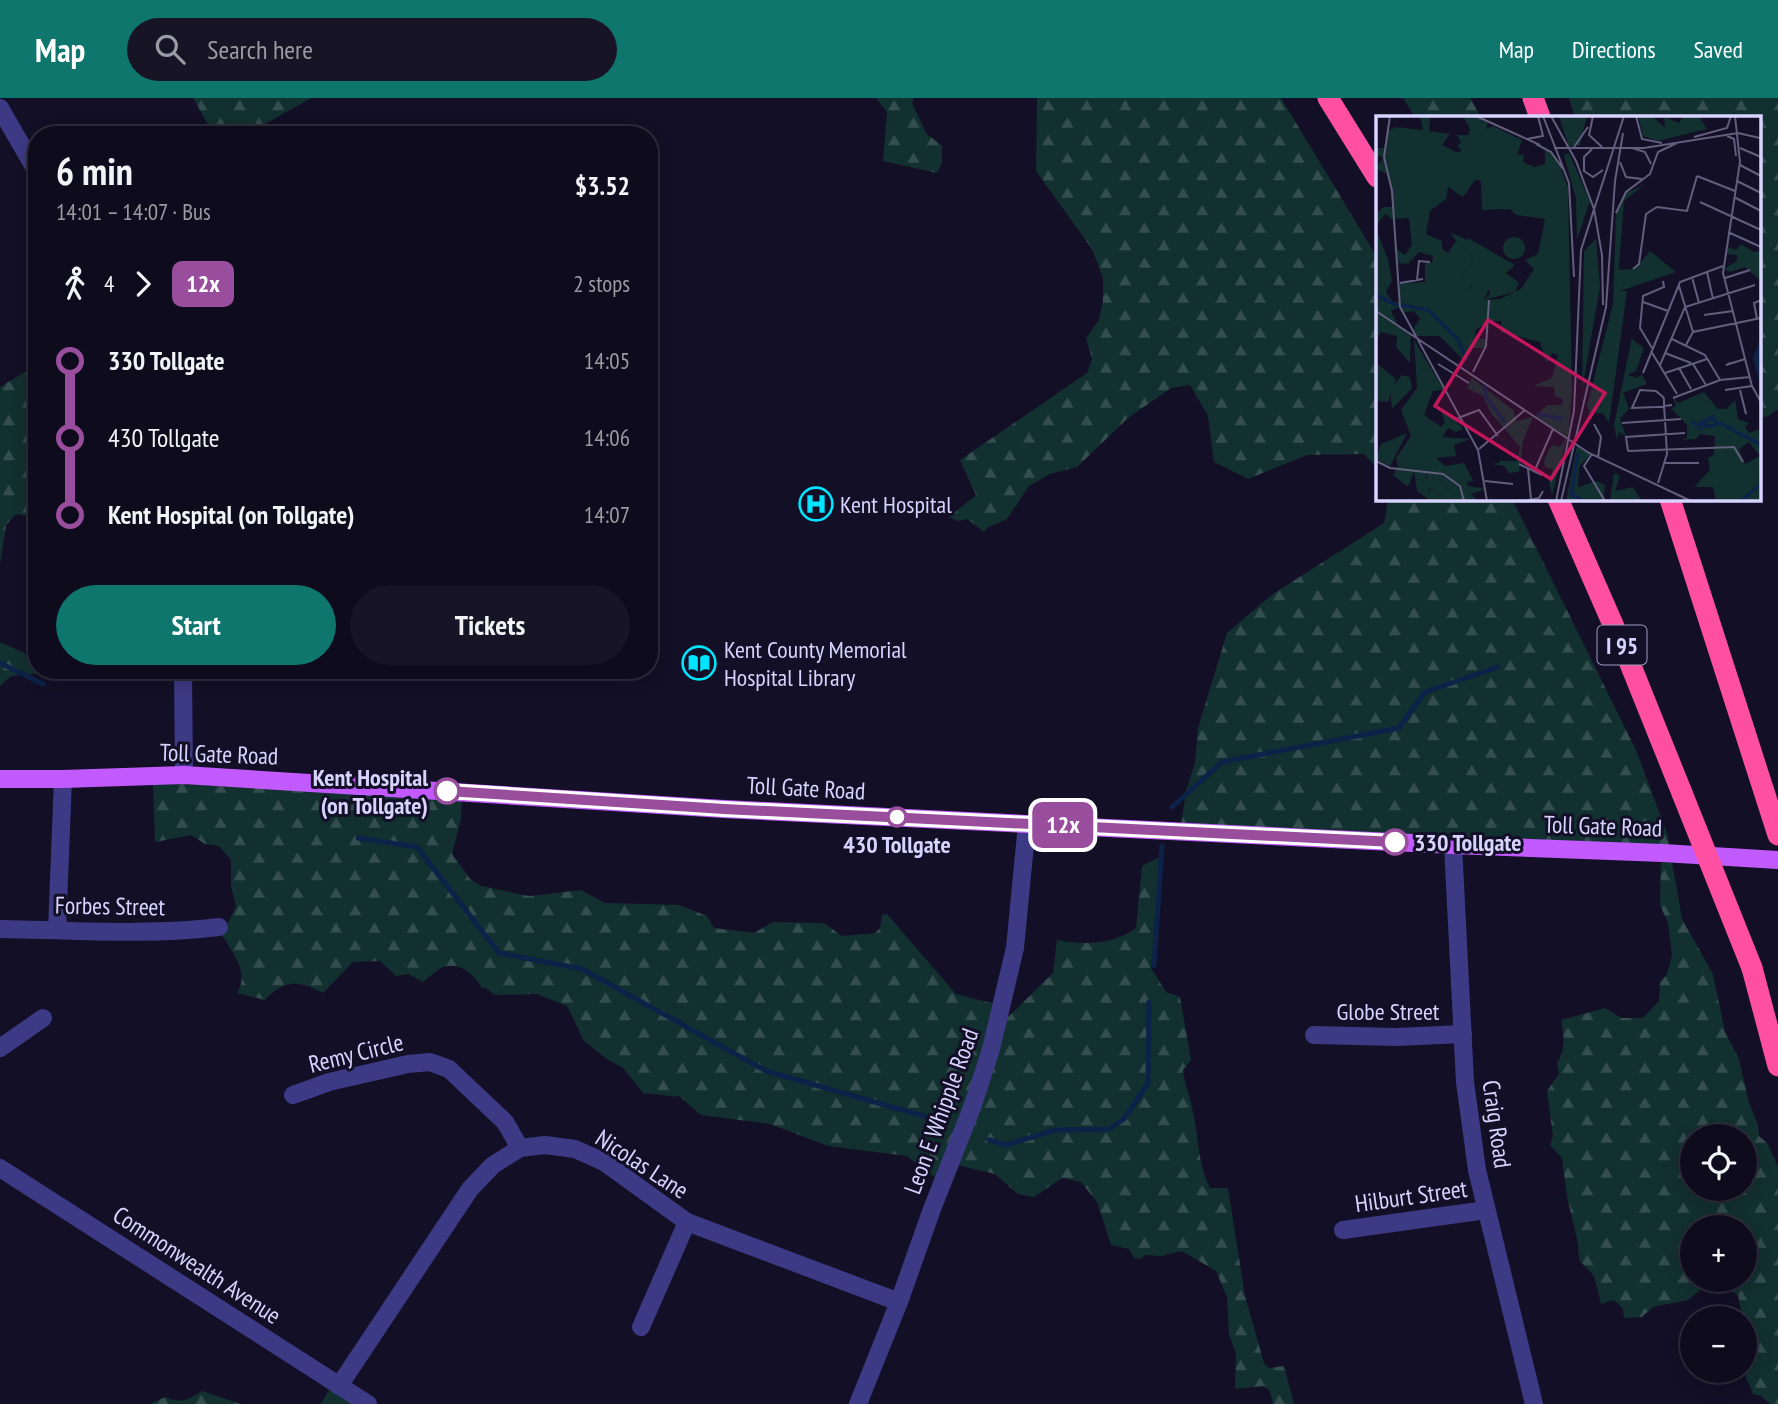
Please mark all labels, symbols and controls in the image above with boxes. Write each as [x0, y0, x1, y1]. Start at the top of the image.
search box [127, 18, 617, 81]
text: Map [35, 28, 85, 71]
icon: search [151, 30, 189, 68]
text: Search here [207, 33, 313, 66]
text: Map [1499, 34, 1534, 65]
text: Directions [1572, 34, 1656, 65]
text: Saved [1694, 34, 1743, 65]
inset map [1376, 116, 1760, 500]
text: 6 min [56, 146, 133, 195]
text: $3.52 [575, 169, 630, 202]
text: 14:01 – 14:07 · Bus [56, 197, 211, 226]
icon: walk [56, 265, 94, 303]
icon: forward [124, 265, 162, 303]
text: 12x [186, 268, 220, 299]
text: 4 [104, 269, 114, 298]
text: 2 stops [573, 269, 630, 298]
text: 330 Tollgate [108, 344, 225, 377]
text: 14:05 [584, 346, 630, 375]
text: 430 Tollgate [108, 421, 220, 454]
text: 14:06 [584, 423, 630, 452]
hospital icon: Kent Hospital [797, 485, 835, 523]
place label: Kent Hospital [840, 489, 952, 520]
text: Kent Hospital (on Tollgate) [108, 498, 354, 531]
text: 14:07 [584, 500, 630, 529]
button: Start [56, 585, 336, 665]
button: Tickets [350, 585, 630, 665]
road number: I 95 [1598, 625, 1646, 664]
place label: Kent County Memorial Hospital Library [724, 634, 907, 693]
library icon: Kent County Memorial Hospital Library [680, 644, 718, 682]
street label: Toll Gate Road [159, 736, 279, 772]
place label: Kent Hospital (on Tollgate) [313, 762, 428, 821]
street label: Toll Gate Road [746, 769, 866, 807]
marker: Kent Hospital (on Tollgate) [434, 778, 460, 804]
line badge: 12x [1023, 802, 1103, 848]
marker: 430 Tollgate [887, 807, 907, 827]
street label: Toll Gate Road [1543, 808, 1663, 844]
text: 12x [1046, 809, 1080, 840]
place label: 330 Tollgate [1414, 827, 1522, 858]
place label: 430 Tollgate [843, 829, 951, 860]
marker: 330 Tollgate [1382, 829, 1408, 855]
street label: Forbes Street [55, 890, 166, 922]
street label: Globe Street [1337, 996, 1440, 1027]
street label: Leon E Whipple Road [897, 1024, 985, 1198]
street label: Remy Circle [305, 1026, 407, 1080]
street label: Craig Road [1475, 1078, 1519, 1170]
street label: Nicolas Lane [590, 1122, 694, 1206]
map controls [1680, 1124, 1757, 1383]
button: locate [1680, 1124, 1757, 1201]
street label: Hilburt Street [1353, 1173, 1470, 1219]
street label: Commonwealth Avenue [107, 1199, 287, 1331]
button: + [1680, 1215, 1757, 1292]
button: − [1680, 1306, 1757, 1383]

